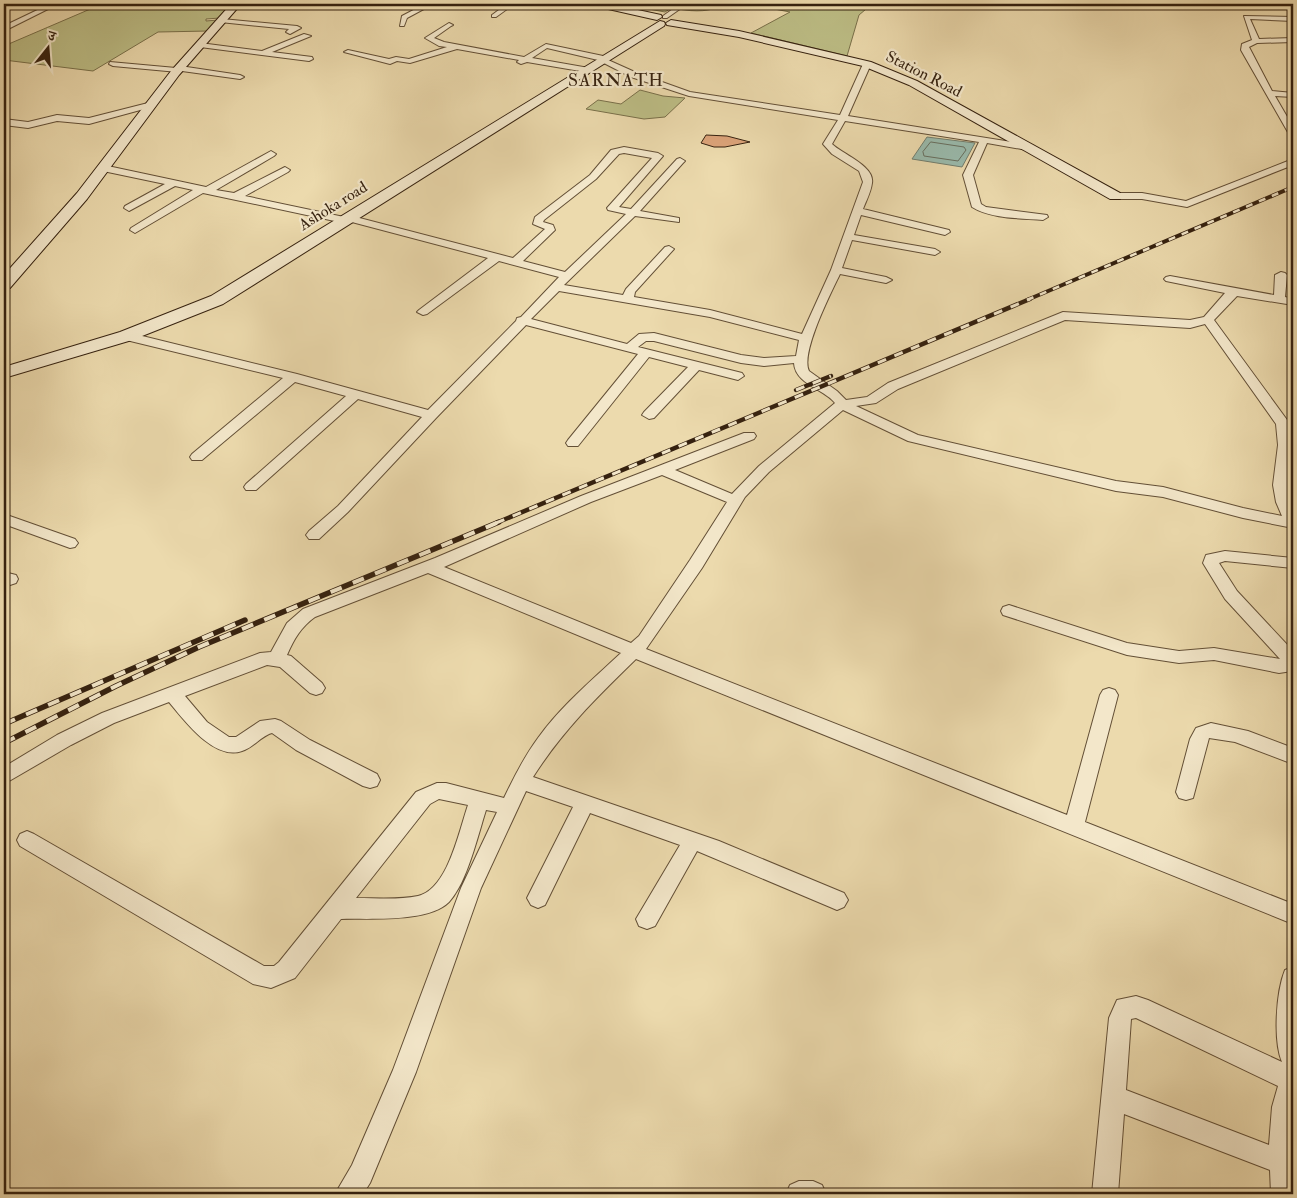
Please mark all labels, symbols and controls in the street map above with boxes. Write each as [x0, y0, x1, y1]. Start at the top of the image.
north arrow [22, 22, 72, 72]
text: उ [45, 27, 58, 45]
street label: Station Road [883, 46, 966, 102]
district label: SARNATH [568, 69, 664, 92]
street label: Ashoka road [294, 177, 371, 235]

